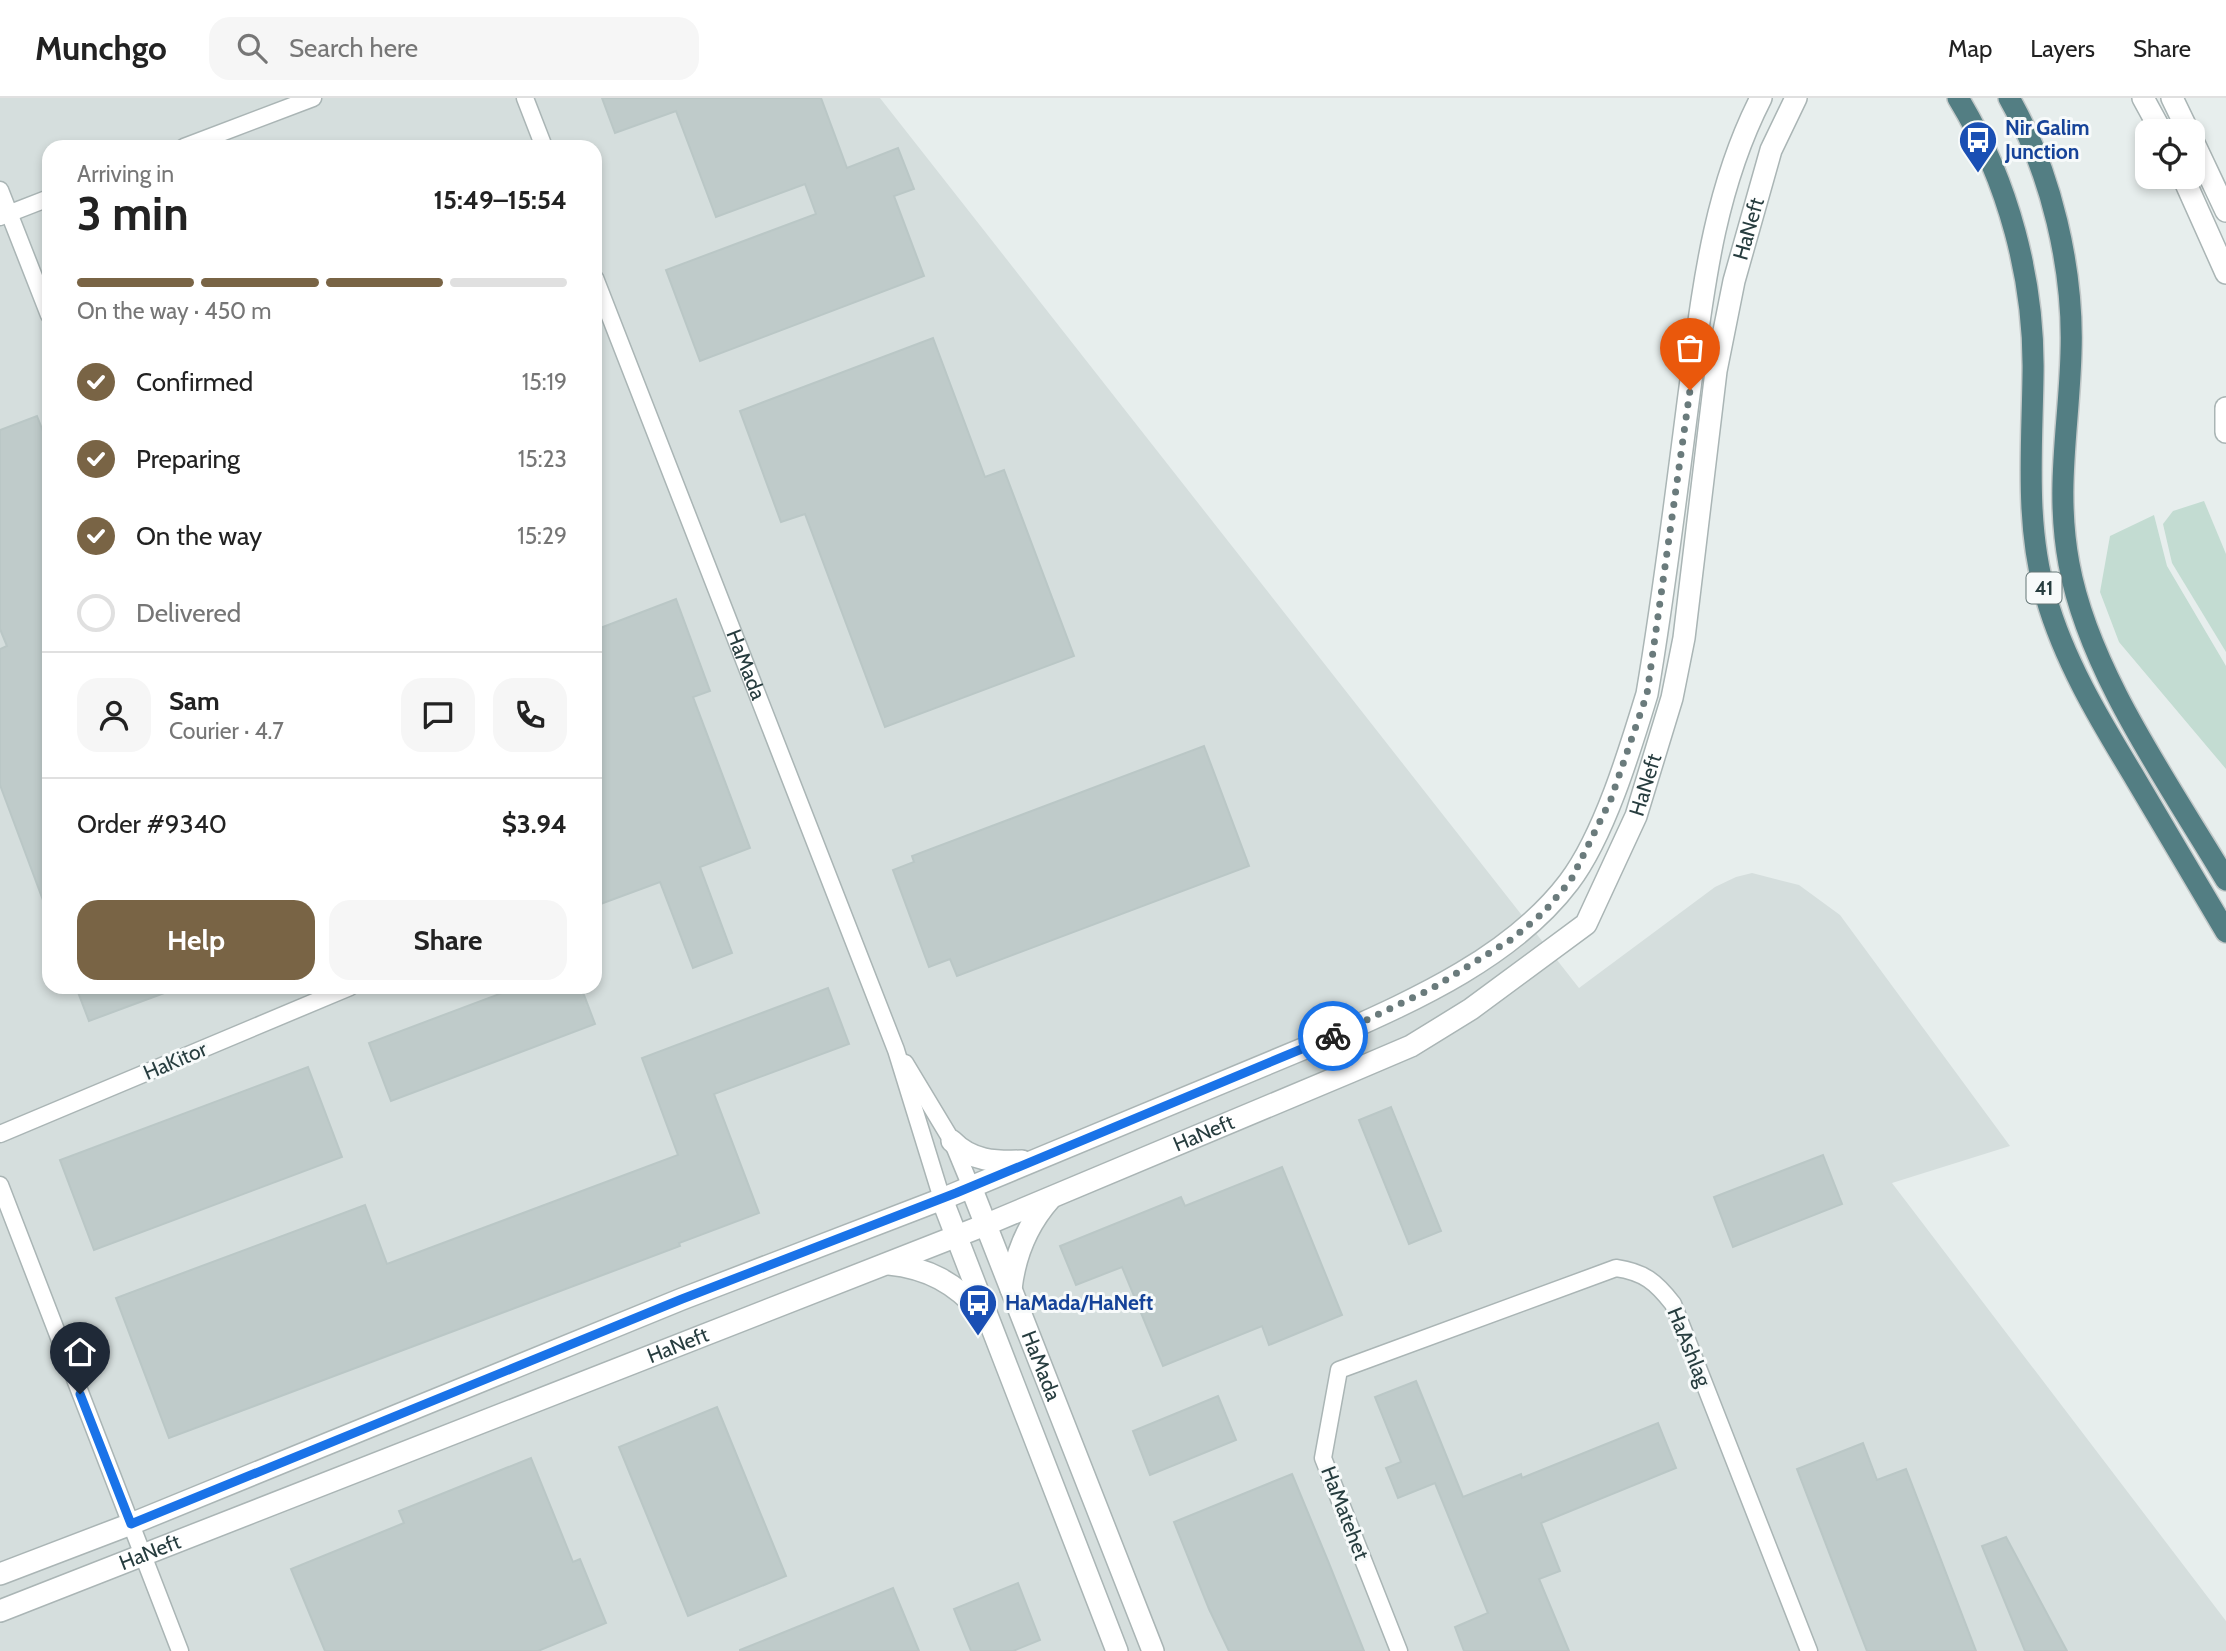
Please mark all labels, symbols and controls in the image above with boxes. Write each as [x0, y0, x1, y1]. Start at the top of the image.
search box [209, 17, 699, 80]
text: Munchgo [35, 28, 167, 68]
icon: search [233, 29, 271, 67]
text: Search here [289, 32, 418, 64]
text: Map [1948, 34, 1992, 63]
text: Layers [2030, 34, 2095, 63]
text: Share [2133, 34, 2191, 63]
place label: Nir Galim Junction [2004, 115, 2090, 164]
bus stop icon: Nir Galim Junction [1957, 119, 1999, 174]
map controls [2135, 119, 2205, 189]
button: locate [2135, 119, 2205, 189]
text: Arriving in [77, 160, 174, 188]
text: 15:49–15:54 [433, 184, 567, 216]
text: 3 min [77, 186, 189, 242]
street label: HaNeft [1728, 195, 1769, 263]
text: On the way · 450 m [77, 297, 272, 325]
pin [1660, 318, 1720, 390]
icon: bag [1671, 329, 1709, 367]
icon: check [77, 363, 115, 401]
text: Confirmed [136, 366, 253, 398]
text: 15:19 [522, 368, 567, 396]
icon: check [77, 440, 115, 478]
text: Preparing [136, 443, 240, 475]
text: 15:23 [518, 445, 567, 473]
icon: check [77, 517, 115, 555]
text: On the way [136, 520, 262, 552]
text: 15:29 [517, 522, 567, 550]
road number: 41 [2026, 573, 2062, 603]
text: Delivered [136, 597, 241, 629]
street label: HaMada [721, 626, 771, 703]
button: person [77, 678, 151, 752]
button: chat [401, 678, 475, 752]
button: phone [493, 678, 567, 752]
text: Sam [169, 685, 220, 717]
text: Courier · 4.7 [169, 717, 284, 745]
street label: HaNeft [1624, 751, 1666, 819]
text: Order #9340 [77, 808, 227, 840]
text: $3.94 [502, 808, 567, 840]
button: Help [77, 900, 315, 980]
button: Share [329, 900, 567, 980]
courier [1298, 1001, 1368, 1071]
icon: bike [1314, 1017, 1352, 1055]
street label: HaKitor [139, 1036, 211, 1085]
street label: HaNeft [1169, 1109, 1238, 1157]
bus stop icon: HaMada/HaNeft [957, 1282, 999, 1337]
place label: HaMada/HaNeft [1005, 1290, 1153, 1315]
street label: HaAshlag [1662, 1304, 1717, 1391]
pin [50, 1322, 110, 1394]
street label: HaNeft [643, 1322, 712, 1368]
street label: HaMada [1017, 1327, 1067, 1404]
icon: home [61, 1333, 99, 1371]
street label: HaMatehet [1316, 1462, 1375, 1563]
street label: HaNeft [116, 1529, 184, 1575]

